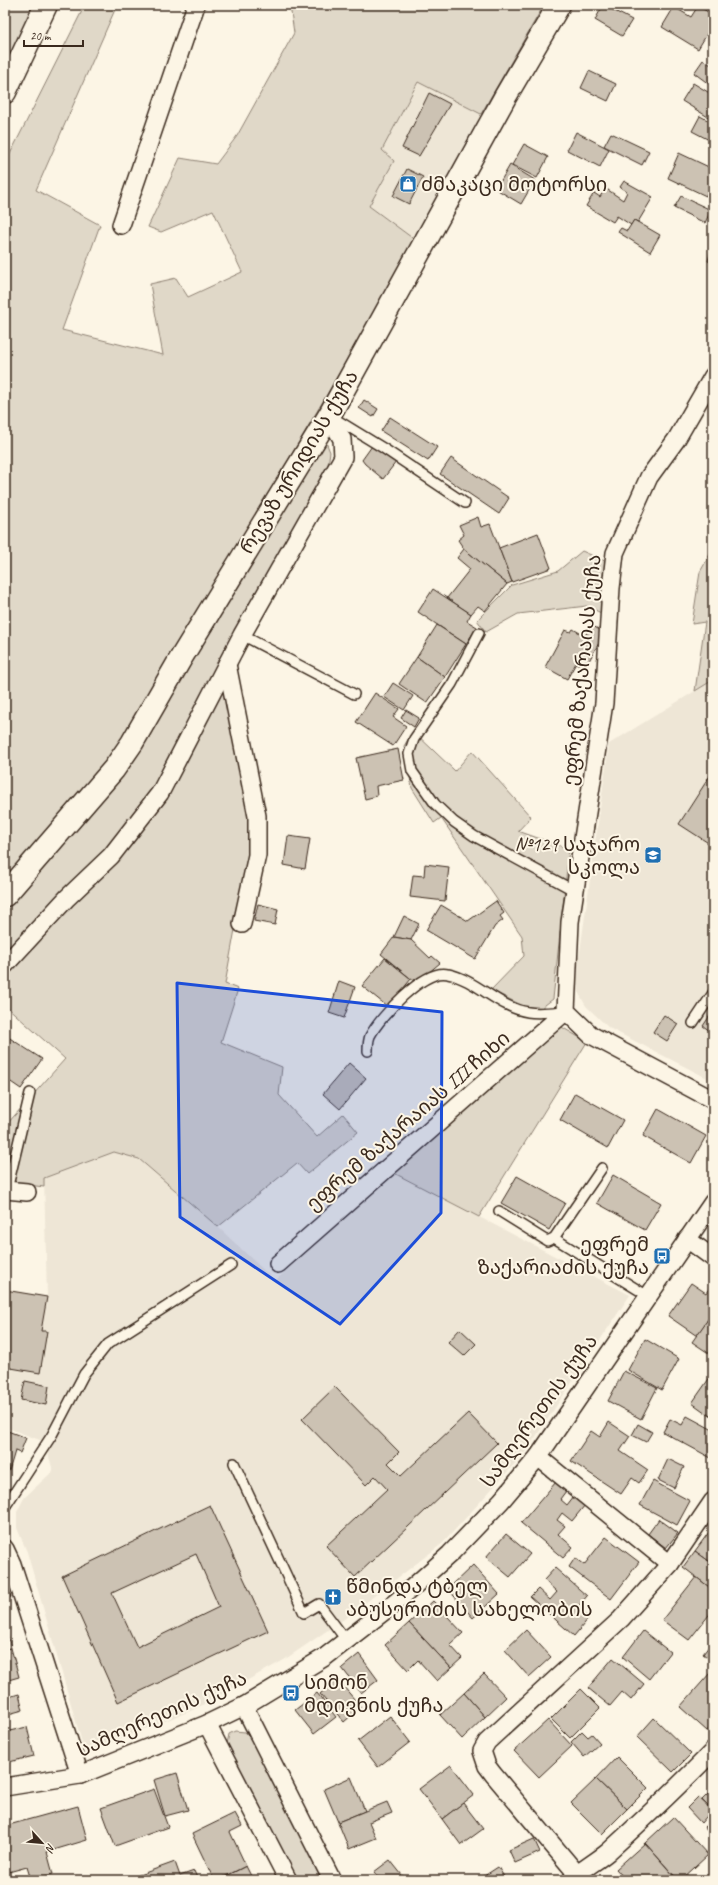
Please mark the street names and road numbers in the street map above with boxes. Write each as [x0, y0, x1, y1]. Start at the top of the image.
street label: რევაზ ურიდიას ქუჩა [234, 366, 364, 558]
street label: ეფრემ ზაქარაიას ქუჩა [557, 553, 607, 787]
street label: ეფრემ ზაქარაიას III ჩიხი [301, 1026, 515, 1216]
street label: სამღერეთის ქუჩა [475, 1330, 603, 1492]
street label: სამღერეთის ქუჩა [73, 1665, 251, 1763]

